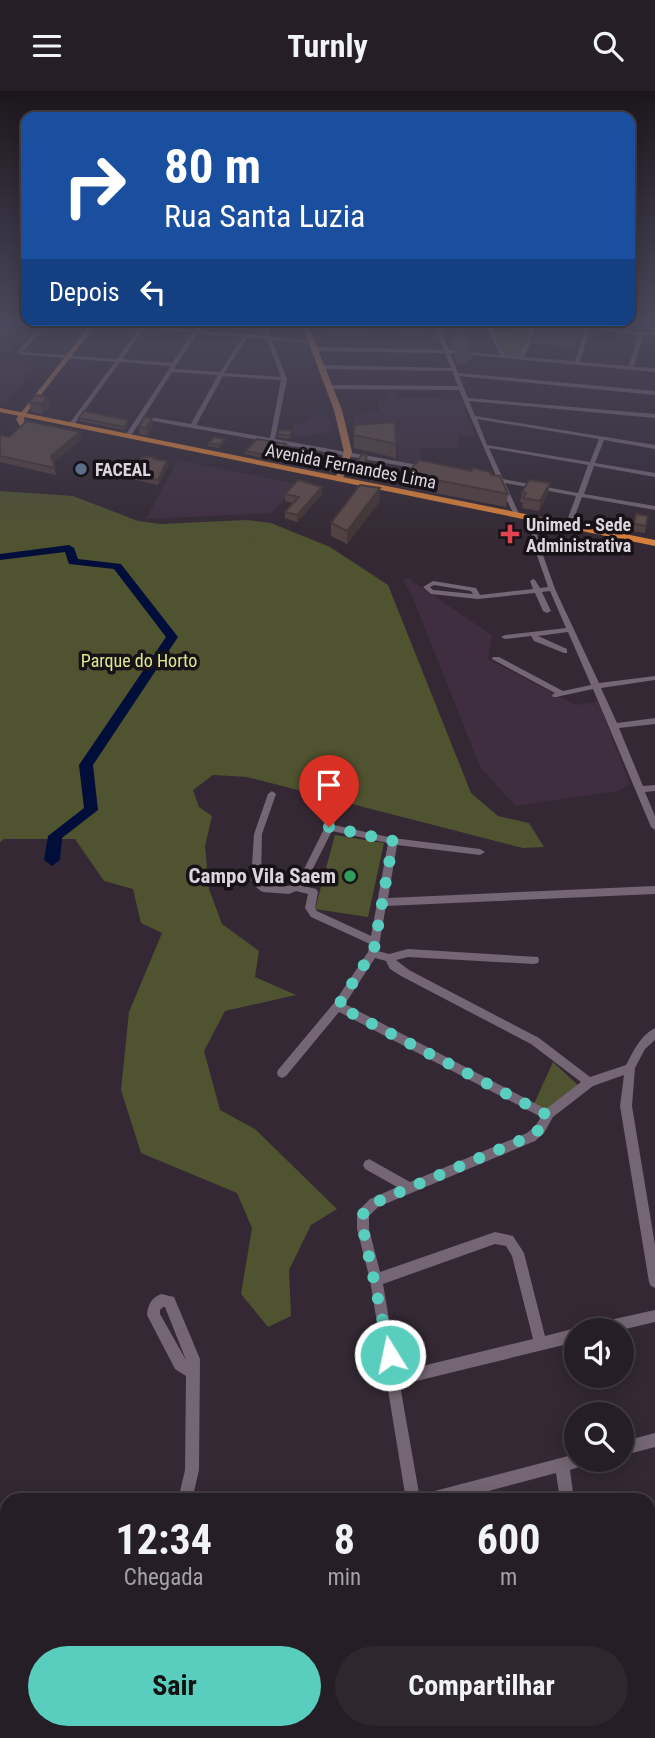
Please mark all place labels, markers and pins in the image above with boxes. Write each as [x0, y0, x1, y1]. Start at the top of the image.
place label: FACEAL [95, 459, 151, 480]
marker: FACEAL [73, 461, 89, 477]
place label: Unimed - Sede Administrativa [526, 514, 632, 556]
marker: Unimed - Sede Administrativa [500, 524, 520, 544]
pin [299, 755, 359, 827]
place label: Campo Vila Saem [189, 864, 336, 888]
marker: Campo Vila Saem [342, 868, 358, 884]

